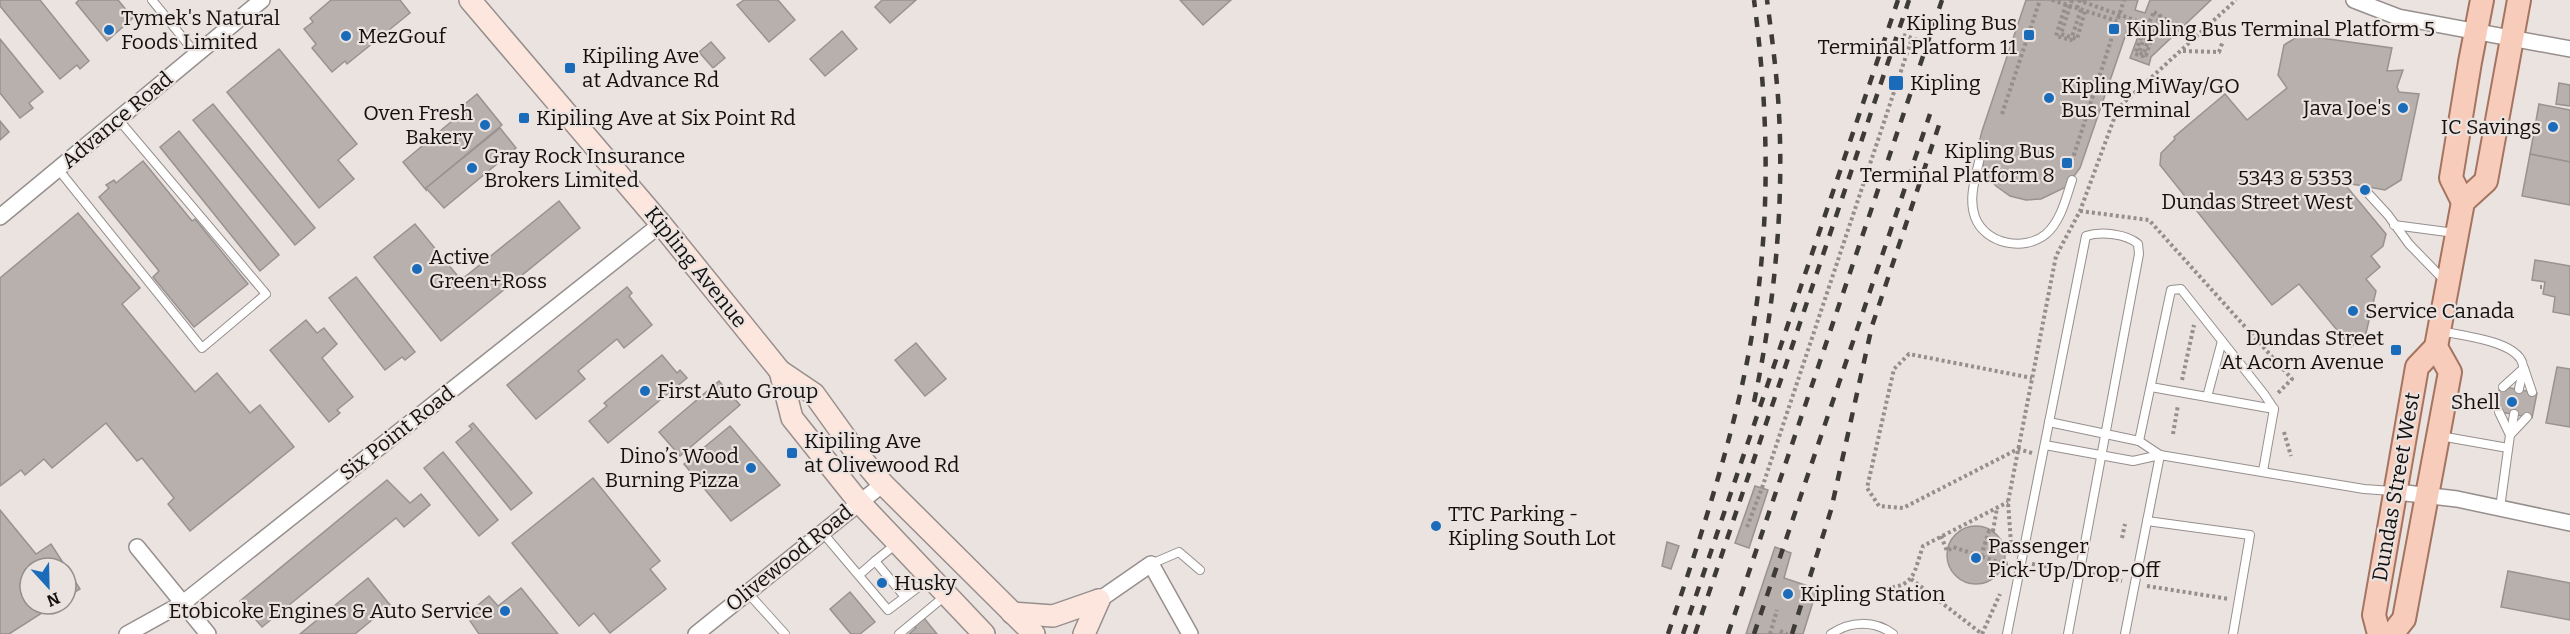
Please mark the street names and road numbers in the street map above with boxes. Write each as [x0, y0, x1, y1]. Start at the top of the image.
street label: Advance Road [56, 66, 178, 174]
street label: Kipling Avenue [639, 201, 753, 333]
street label: Six Point Road [334, 380, 460, 486]
street label: Dundas Street West [2367, 390, 2426, 584]
street label: Olivewood Road [720, 499, 858, 617]

